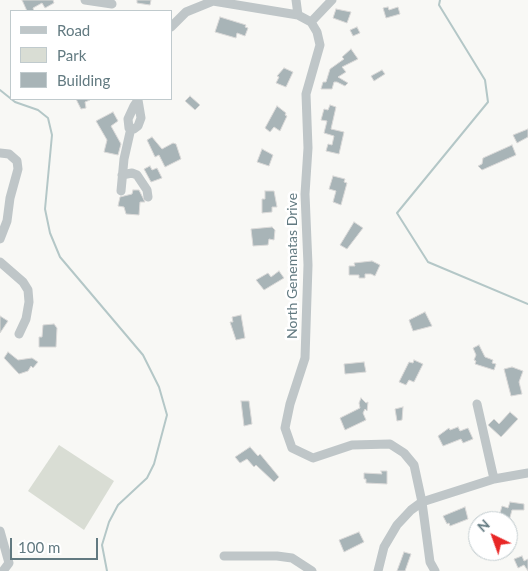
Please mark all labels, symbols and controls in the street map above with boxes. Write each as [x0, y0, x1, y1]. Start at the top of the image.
legend [10, 10, 172, 100]
text: Road [57, 21, 90, 39]
text: Park [57, 46, 86, 64]
text: Building [57, 71, 110, 89]
street label: North Genematas Drive [284, 193, 300, 339]
north arrow [468, 511, 518, 561]
text: N [474, 515, 493, 535]
scale bar [12, 528, 100, 560]
text: 100 m [18, 538, 60, 556]

